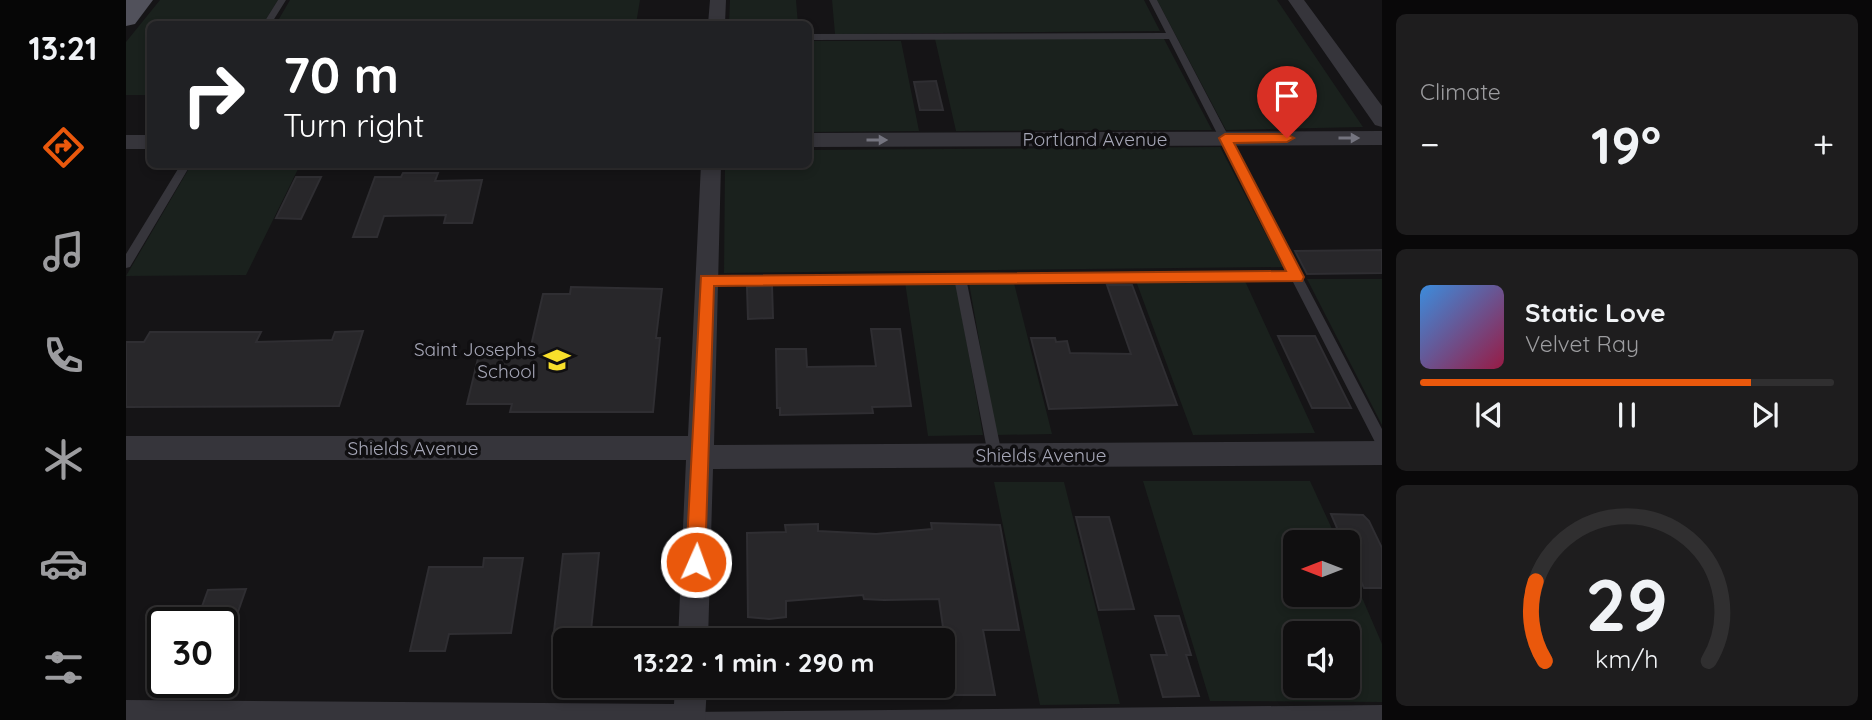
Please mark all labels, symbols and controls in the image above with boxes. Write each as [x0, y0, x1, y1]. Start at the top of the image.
text: 13:21 [28, 28, 98, 68]
text: 70 m [283, 44, 399, 105]
icon: right [168, 49, 259, 140]
pin [1257, 66, 1317, 138]
icon: arrive [1268, 77, 1306, 115]
text: Climate [1420, 77, 1501, 106]
text: Turn right [283, 105, 424, 145]
text: 19° [1591, 112, 1661, 177]
text: − [1420, 120, 1440, 168]
text: + [1813, 120, 1834, 168]
icon: directions [39, 123, 88, 172]
street label: Portland Avenue [1023, 127, 1167, 151]
one-way arrow [1338, 132, 1360, 144]
one-way arrow [866, 134, 888, 146]
icon: music [39, 227, 88, 276]
text: Static Love [1525, 296, 1666, 329]
text: Velvet Ray [1525, 329, 1639, 358]
icon: phone [39, 331, 88, 380]
place label: Saint Josephs School [414, 337, 536, 383]
school or university icon: Saint Josephs School [542, 345, 572, 375]
icon: previous [1470, 396, 1508, 434]
icon: pause [1608, 396, 1646, 434]
icon: next [1746, 396, 1784, 434]
icon: climate [39, 435, 88, 484]
street label: Shields Avenue [347, 436, 479, 460]
street label: Shields Avenue [975, 443, 1107, 467]
position arrow [659, 525, 733, 599]
north arrow [1283, 530, 1360, 607]
map controls [1283, 530, 1360, 698]
icon: car [39, 539, 88, 588]
text: 29 [1586, 559, 1668, 650]
speed limit sign: 30 [147, 607, 238, 698]
button: sound [1283, 621, 1360, 698]
icon: filters [39, 643, 88, 692]
text: km/h [1595, 643, 1659, 674]
text: 13:22 · 1 min · 290 m [633, 646, 875, 679]

